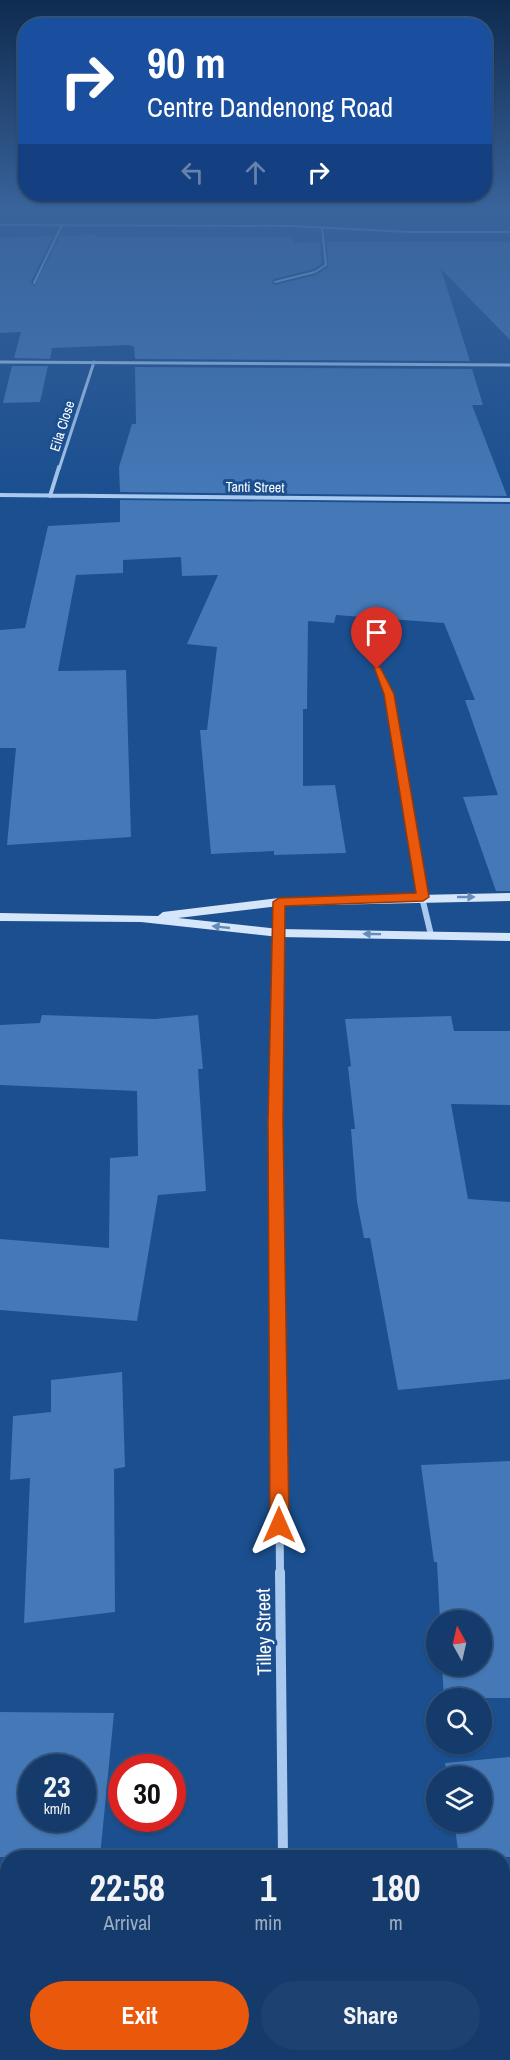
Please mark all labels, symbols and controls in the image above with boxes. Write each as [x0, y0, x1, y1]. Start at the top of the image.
text: 90 m [147, 35, 226, 91]
icon: right [48, 42, 126, 120]
text: Centre Dandenong Road [147, 89, 393, 125]
icon: left [176, 156, 209, 189]
icon: ahead [239, 156, 272, 189]
icon: right [302, 156, 335, 189]
street label: Eila Close [45, 398, 79, 454]
street label: Tanti Street [225, 477, 285, 497]
pin [351, 607, 402, 669]
icon: arrive [360, 616, 393, 649]
one-way arrow [457, 892, 476, 902]
one-way arrow [212, 922, 231, 932]
one-way arrow [363, 929, 382, 939]
position arrow [247, 1493, 311, 1557]
street label: Tilley Street [249, 1588, 277, 1676]
north arrow [426, 1610, 492, 1676]
map controls [426, 1610, 492, 1832]
button: search [426, 1688, 492, 1754]
speed limit sign: 30 [108, 1754, 186, 1832]
text: 23 [43, 1766, 71, 1806]
button: layers [426, 1766, 492, 1832]
text: km/h [44, 1798, 70, 1819]
text: 22:58 [89, 1864, 165, 1912]
text: 1 [260, 1864, 276, 1912]
text: 180 [371, 1864, 421, 1912]
text: Arrival [104, 1909, 151, 1936]
text: min [254, 1909, 282, 1936]
text: m [389, 1909, 403, 1936]
button: Exit [30, 1981, 249, 2050]
button: Share [261, 1981, 480, 2050]

